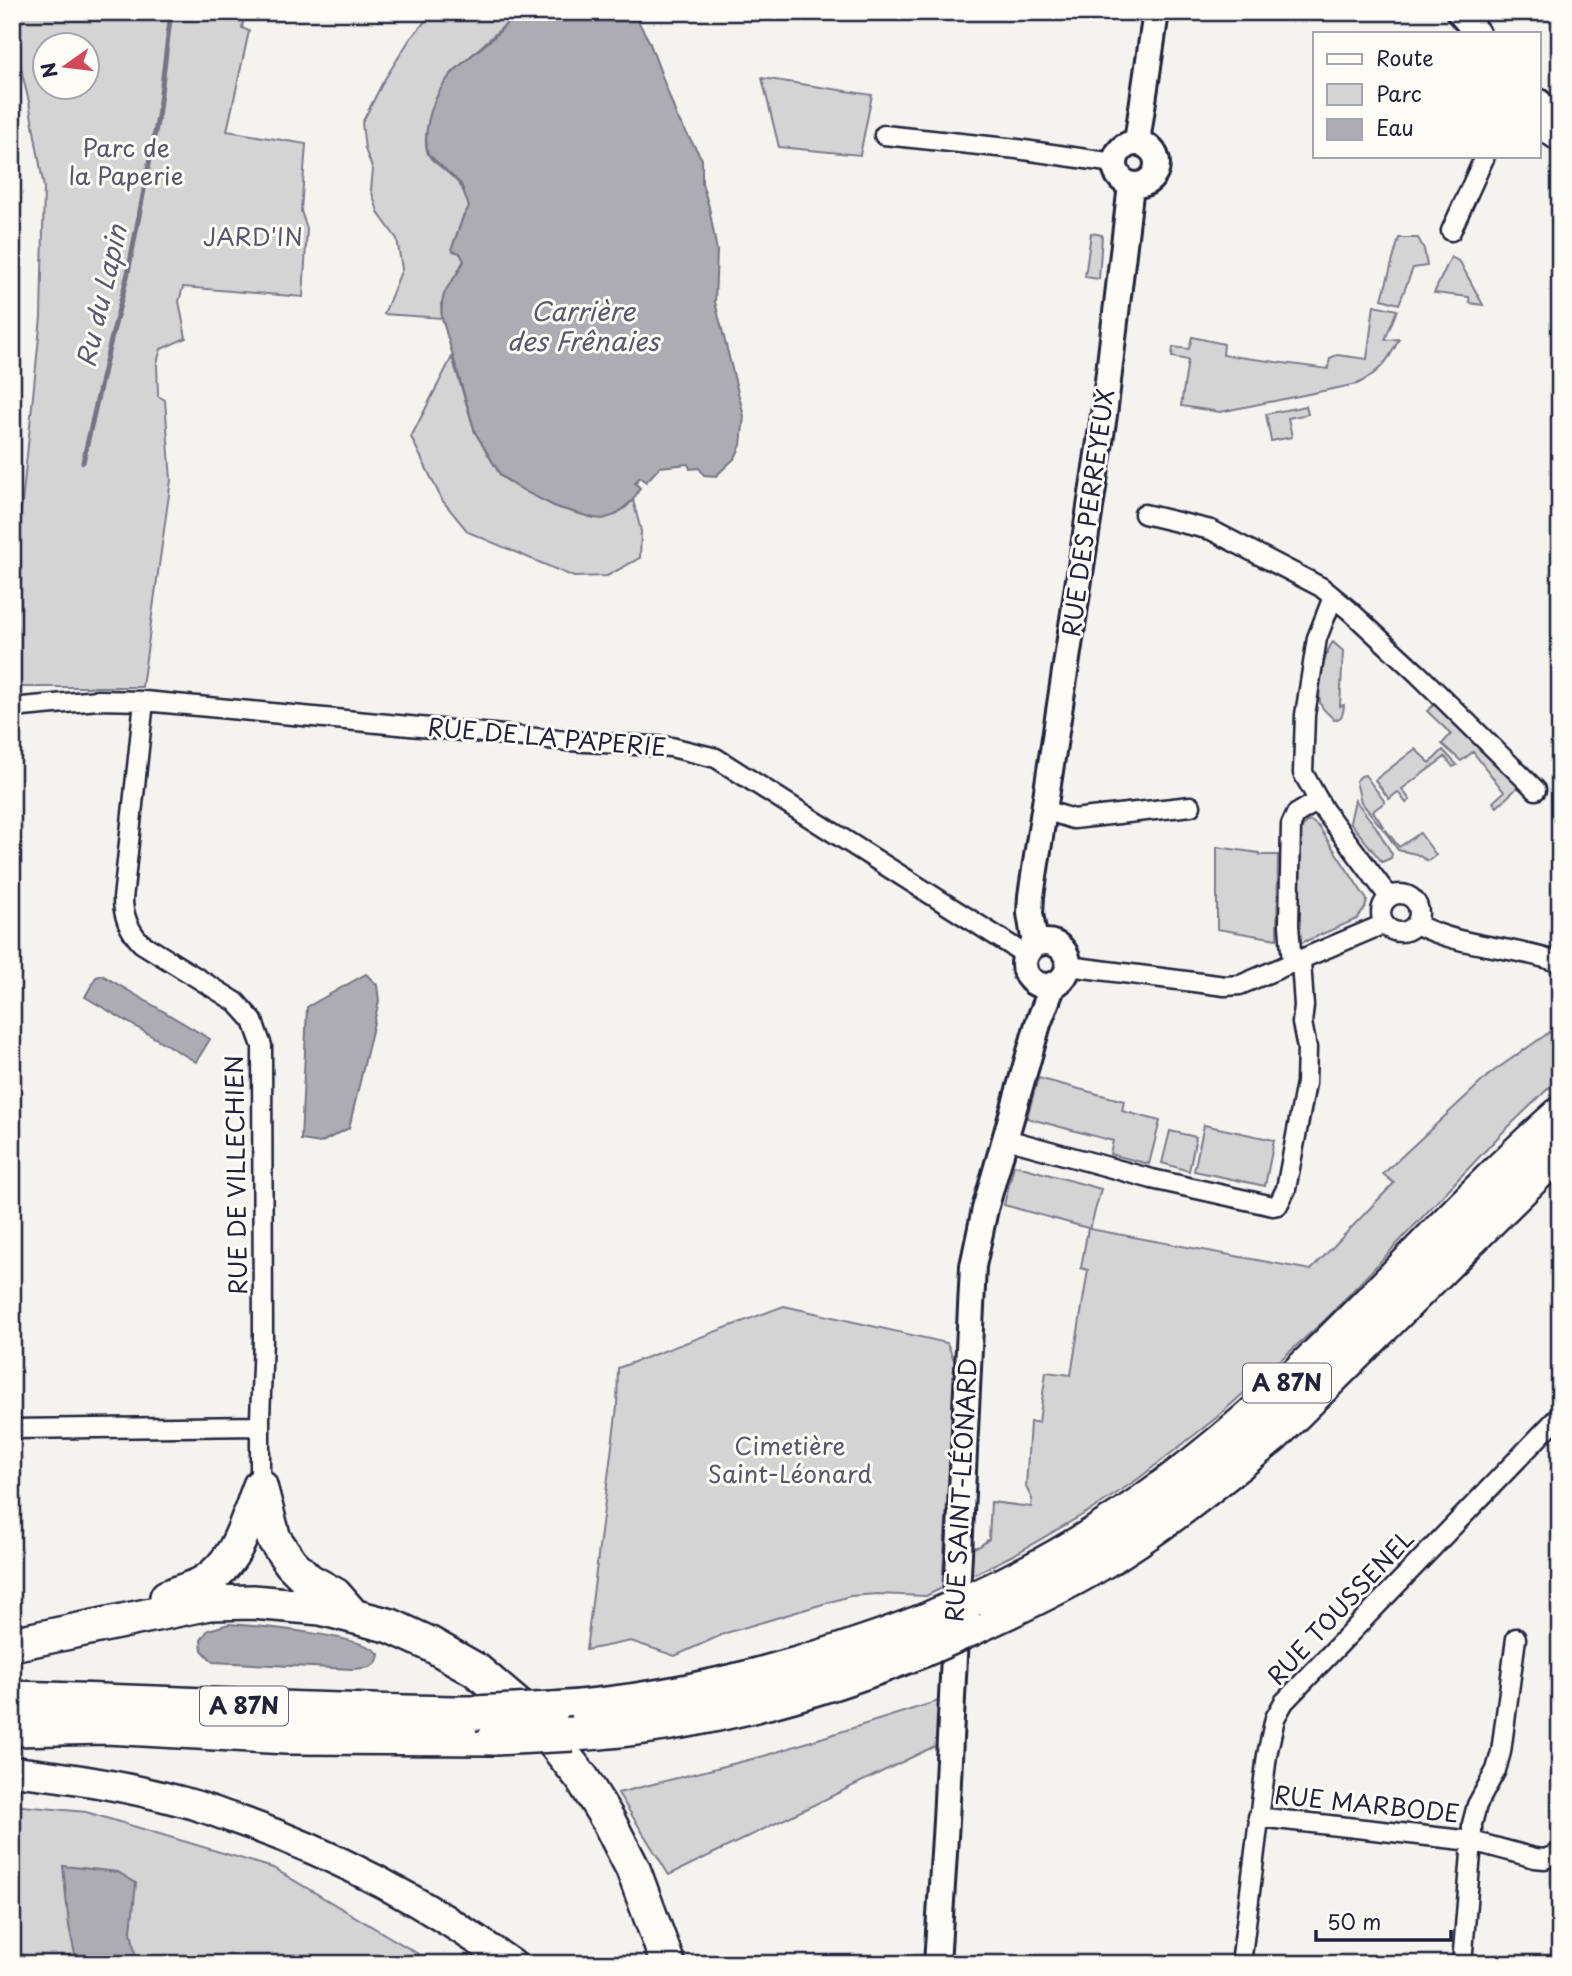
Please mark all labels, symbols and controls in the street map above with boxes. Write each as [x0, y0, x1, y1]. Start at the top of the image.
north arrow [32, 32, 102, 102]
legend [1313, 32, 1540, 158]
text: Route [1376, 41, 1434, 73]
text: N [33, 60, 64, 81]
text: Parc [1376, 77, 1422, 109]
text: Eau [1376, 111, 1414, 143]
park label: Parc de la Paperie [69, 129, 183, 193]
park label: JARD'IN [203, 218, 303, 254]
water label: Ru du Lapin [65, 219, 136, 371]
water label: Carrière des Frênaies [507, 291, 661, 360]
street label: RUE DES PERREYEUX [1052, 386, 1122, 639]
street label: RUE DE LA PAPERIE [426, 708, 668, 764]
street label: RUE DE VILLECHIEN [215, 1055, 255, 1295]
street label: RUE SAINT-LÉONARD [935, 1357, 985, 1623]
road number: A 87N [1243, 1364, 1331, 1402]
park label: Cimetière Saint-Léonard [708, 1427, 873, 1491]
street label: RUE TOUSSENEL [1258, 1521, 1421, 1692]
road number: A 87N [200, 1686, 288, 1726]
street label: RUE MARBODE [1273, 1775, 1462, 1831]
scale bar [1316, 1899, 1451, 1943]
text: 50 m [1327, 1905, 1381, 1937]

